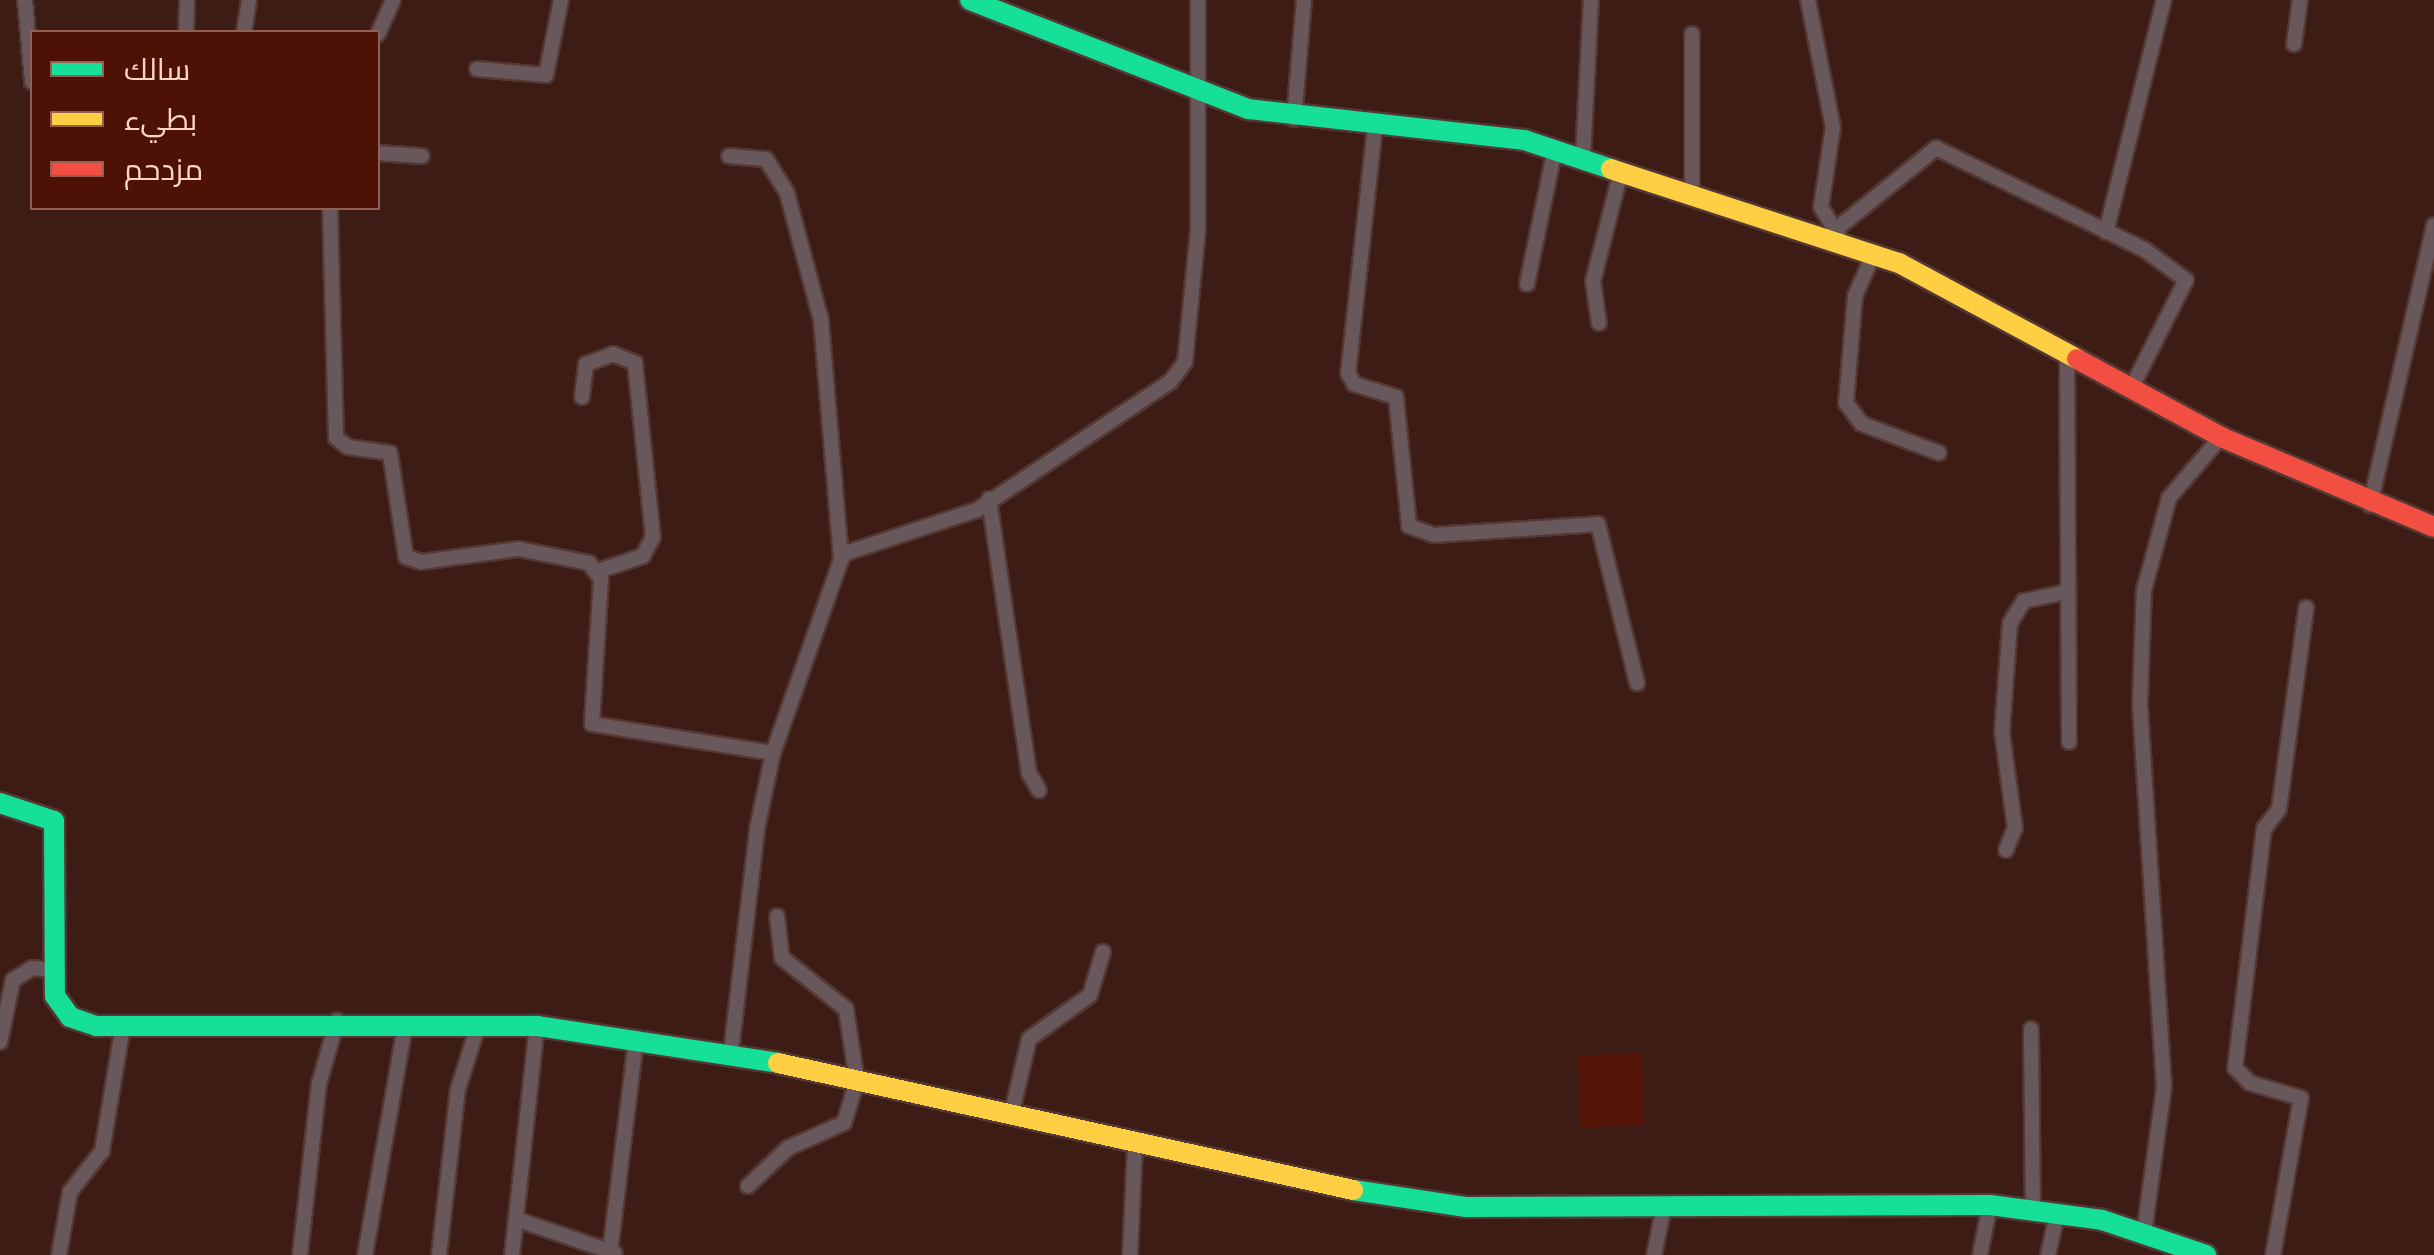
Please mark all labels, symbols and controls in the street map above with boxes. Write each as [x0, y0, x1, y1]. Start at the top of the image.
legend [30, 30, 380, 210]
text: سالك [124, 52, 190, 86]
text: بطيء [124, 102, 197, 136]
text: مزدحم [124, 152, 203, 186]

